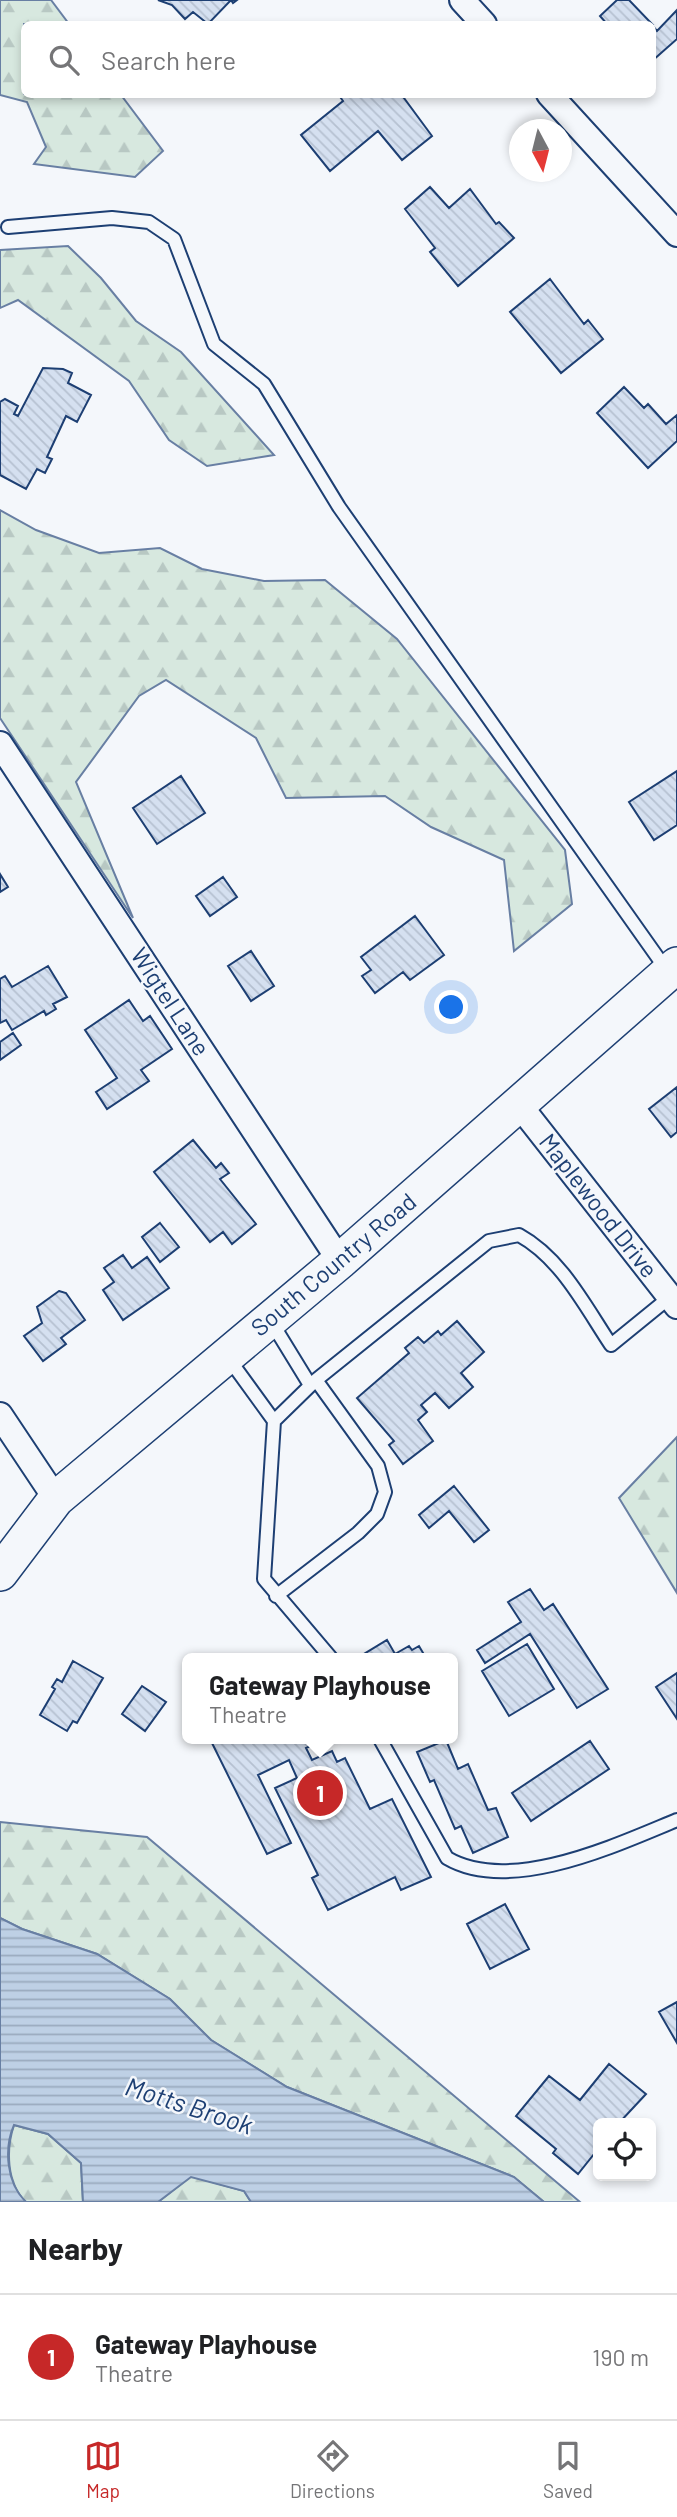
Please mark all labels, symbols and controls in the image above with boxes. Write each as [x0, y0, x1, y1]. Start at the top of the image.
search box [21, 21, 656, 98]
icon: search [45, 41, 83, 79]
text: Search here [101, 44, 236, 75]
north arrow [509, 119, 572, 182]
street label: Wigtel Lane [126, 942, 217, 1061]
your location [434, 990, 468, 1024]
street label: Maplewood Drive [534, 1127, 665, 1283]
street label: South Country Road [244, 1186, 422, 1341]
popup [182, 1653, 458, 1744]
text: Gateway Playhouse [209, 1669, 431, 1700]
text: Theatre [209, 1700, 287, 1728]
pin: 1 [297, 1767, 343, 1819]
water label: Motts Brook [122, 2069, 257, 2140]
map controls [593, 2118, 656, 2181]
button: locate [593, 2118, 656, 2181]
text: Nearby [28, 2230, 123, 2266]
text: Gateway Playhouse [95, 2328, 317, 2359]
text: 1 [47, 2343, 55, 2371]
text: 190 m [592, 2343, 649, 2371]
text: Theatre [95, 2359, 173, 2387]
tab: Map [84, 2437, 122, 2502]
tab: Directions [290, 2437, 375, 2502]
tab: Saved [543, 2437, 593, 2502]

